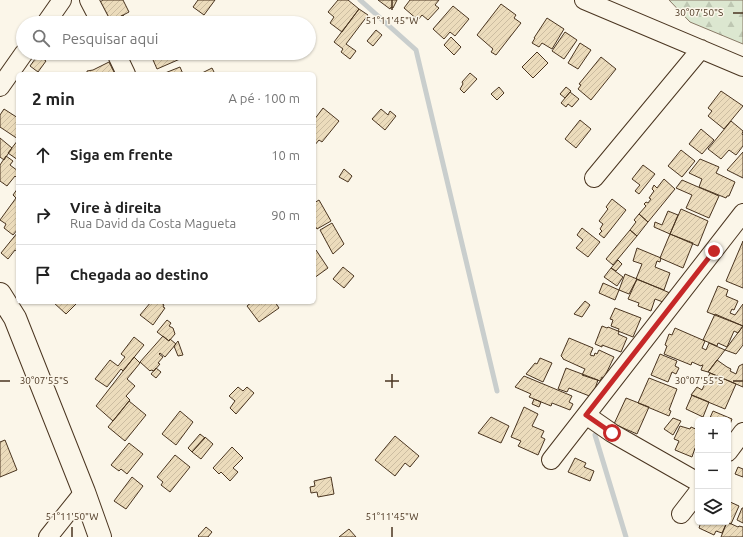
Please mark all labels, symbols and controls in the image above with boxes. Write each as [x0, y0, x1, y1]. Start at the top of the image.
text: 30°07'50"S [675, 7, 723, 18]
text: 51°11'45"W [366, 15, 418, 26]
search box [16, 16, 316, 60]
icon: search [30, 27, 52, 49]
text: Pesquisar aqui [62, 30, 158, 47]
text: 2 min [32, 89, 75, 108]
text: A pé · 100 m [228, 91, 300, 105]
icon: ahead [32, 144, 54, 166]
text: Siga em frente [70, 146, 173, 163]
text: 10 m [271, 148, 300, 162]
text: Vire à direita [70, 199, 162, 216]
icon: right [32, 204, 54, 226]
text: 90 m [271, 208, 300, 222]
text: Rua David da Costa Magueta [70, 216, 236, 230]
route end [705, 242, 723, 260]
icon: arrive [32, 264, 54, 286]
text: Chegada ao destino [70, 266, 209, 283]
text: 30°07'55"S [20, 375, 68, 386]
text: 30°07'55"S [675, 375, 723, 386]
map controls [695, 417, 731, 525]
button: + [695, 417, 731, 453]
route start [603, 424, 621, 442]
button: − [695, 453, 731, 489]
button: layers [695, 489, 731, 525]
text: 51°11'50"W [46, 511, 98, 522]
text: 51°11'45"W [366, 511, 418, 522]

